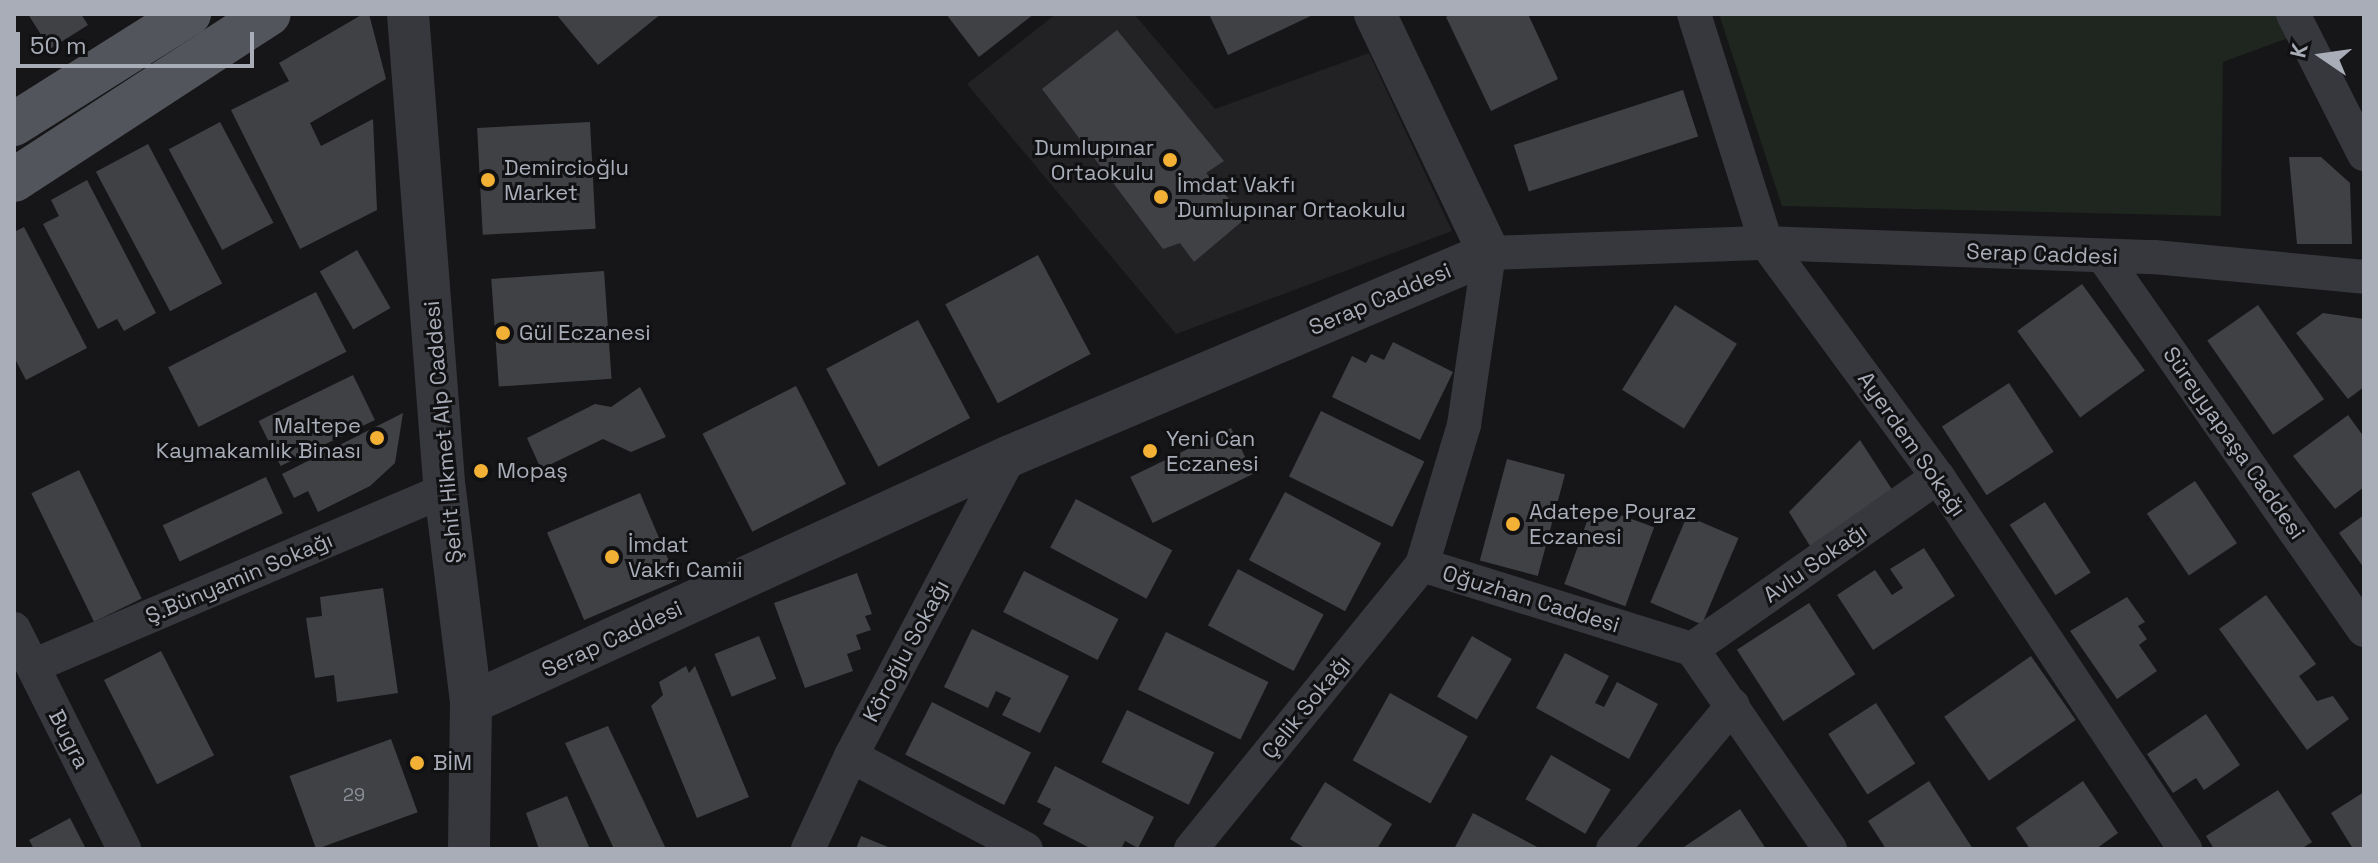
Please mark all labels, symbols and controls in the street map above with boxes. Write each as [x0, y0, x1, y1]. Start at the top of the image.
scale bar [20, 16, 258, 66]
north arrow [2282, 16, 2362, 96]
text: 50 m [30, 30, 87, 61]
text: K [2283, 41, 2314, 60]
place label: Dumlupınar Ortaokulu [1034, 134, 1154, 186]
marker: Dumlupınar Ortaokulu [1161, 151, 1179, 169]
place label: Demircioğlu Market [504, 154, 629, 206]
marker: Demircioğlu Market [479, 171, 497, 189]
place label: İmdat Vakfı Dumlupınar Ortaokulu [1177, 171, 1406, 222]
marker: İmdat Vakfı Dumlupınar Ortaokulu [1152, 188, 1170, 206]
street label: Serap Caddesi [1966, 238, 2118, 270]
street label: Serap Caddesi [1305, 257, 1455, 341]
street label: Şehit Hikmet Alp Caddesi [418, 299, 468, 565]
place label: Gül Eczanesi [519, 320, 651, 346]
marker: Gül Eczanesi [494, 324, 512, 342]
street label: Süreyyapaşa Caddesi [2158, 342, 2310, 544]
street label: Ayerdem Sokağı [1852, 367, 1972, 521]
place label: Maltepe Kaymakamlık Binası [156, 412, 361, 464]
place label: Yeni Can Eczanesi [1166, 425, 1259, 476]
marker: Maltepe Kaymakamlık Binası [368, 429, 386, 447]
marker: Yeni Can Eczanesi [1141, 442, 1159, 460]
place label: Mopaş [497, 458, 568, 484]
marker: Mopaş [472, 462, 490, 480]
place label: Adatepe Poyraz Eczanesi [1529, 498, 1697, 550]
marker: Adatepe Poyraz Eczanesi [1504, 515, 1522, 533]
street label: Avlu Sokağı [1758, 518, 1872, 608]
street label: Ş.Bünyamin Sokağı [142, 527, 336, 629]
place label: İmdat Vakfı Camii [628, 531, 743, 582]
marker: İmdat Vakfı Camii [603, 548, 621, 566]
street label: Oğuzhan Caddesi [1439, 559, 1623, 639]
street label: Köroğlu Sokağı [857, 575, 955, 727]
street label: Serap Caddesi [538, 595, 686, 683]
street label: Çelik Sokağı [1256, 650, 1356, 764]
street label: Bugra [43, 705, 95, 773]
place label: BİM [433, 750, 472, 776]
marker: BİM [408, 754, 426, 772]
house number: 29 [343, 784, 365, 806]

